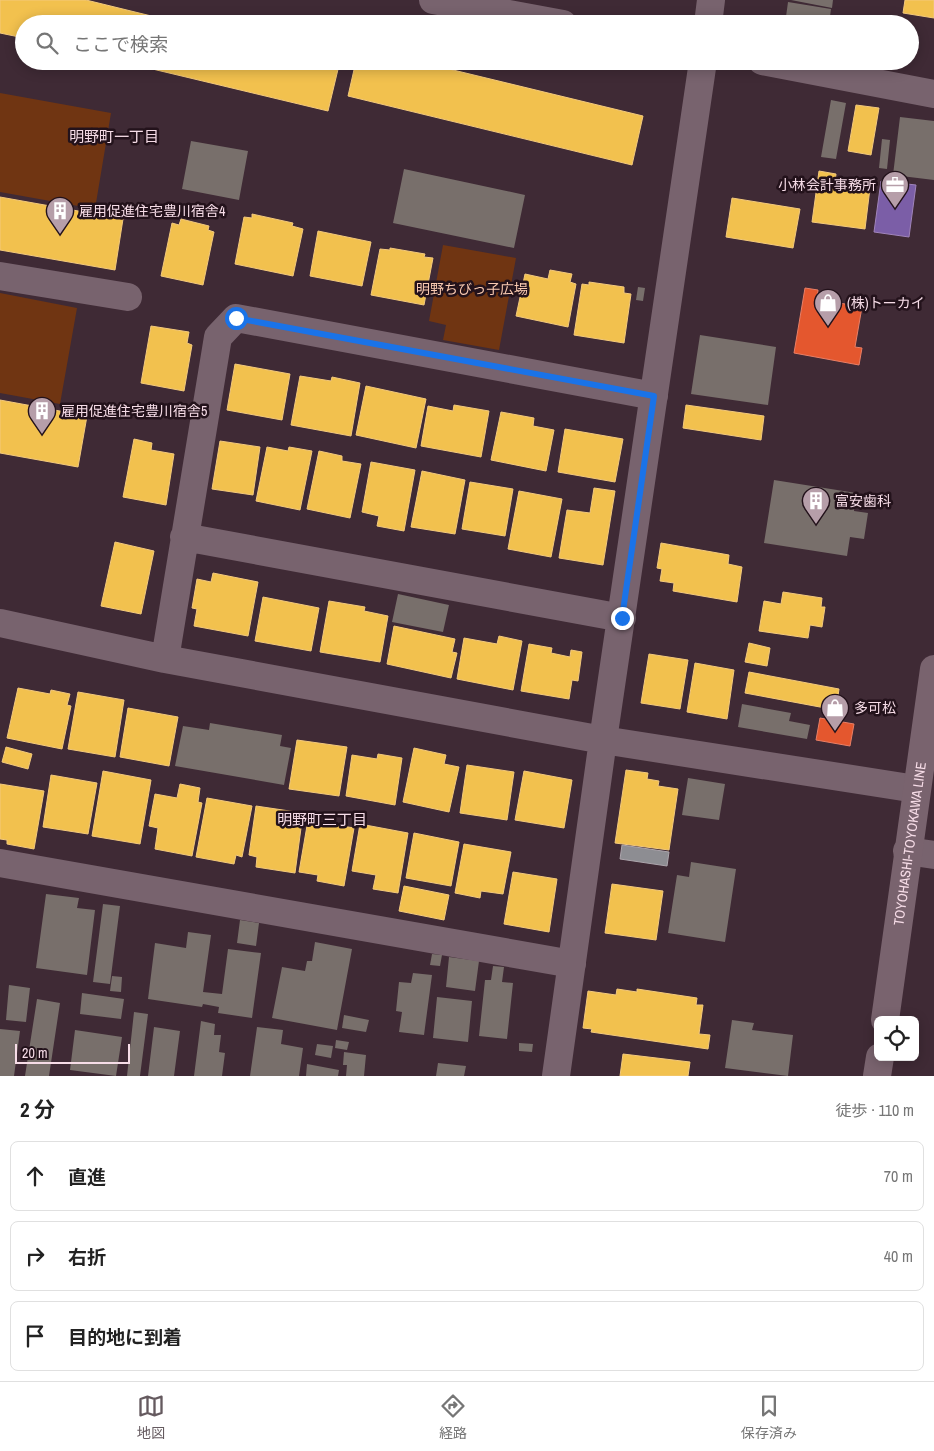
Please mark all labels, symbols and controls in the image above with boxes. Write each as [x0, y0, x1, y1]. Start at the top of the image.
search box [15, 15, 919, 70]
icon: search [33, 29, 61, 57]
text: ここで検索 [73, 31, 168, 57]
district label: 明野町一丁目 [69, 126, 159, 147]
office icon: 小林会計事務所 [880, 170, 910, 209]
place label: 小林会計事務所 [778, 176, 876, 194]
building icon: 雇用促進住宅豊川宿舎4 [45, 196, 75, 235]
place label: 雇用促進住宅豊川宿舎4 [79, 202, 226, 220]
park label: 明野ちびっ子広場 [416, 280, 528, 298]
shop icon: (株)トーカイ [813, 288, 843, 327]
place label: (株)トーカイ [847, 294, 925, 312]
route start [225, 307, 248, 330]
building icon: 雇用促進住宅豊川宿舎5 [27, 396, 57, 435]
place label: 雇用促進住宅豊川宿舎5 [61, 402, 207, 420]
building icon: 富安歯科 [801, 486, 831, 525]
place label: 富安歯科 [835, 492, 891, 510]
route end [611, 607, 634, 630]
shop icon: 多可松 [820, 693, 850, 732]
place label: 多可松 [854, 699, 896, 717]
street label: TOYOHASHI-TOYOKAWA LINE [889, 761, 930, 927]
district label: 明野町三丁目 [277, 809, 367, 830]
map controls [874, 1016, 919, 1061]
button: locate [874, 1016, 919, 1061]
scale bar [15, 1041, 130, 1064]
text: 20 m [22, 1044, 48, 1062]
text: 2 分 [20, 1095, 55, 1124]
text: 徒歩 · 110 m [836, 1099, 914, 1121]
icon: ahead [21, 1162, 49, 1190]
text: 直進 [68, 1164, 106, 1190]
text: 70 m [884, 1165, 913, 1187]
icon: right [21, 1242, 49, 1270]
text: 右折 [68, 1244, 106, 1270]
text: 40 m [884, 1245, 913, 1267]
icon: arrive [21, 1322, 49, 1350]
text: 目的地に到着 [68, 1324, 182, 1350]
tab: 地図 [137, 1392, 165, 1442]
tab: 経路 [439, 1392, 467, 1442]
tab: 保存済み [741, 1392, 797, 1442]

